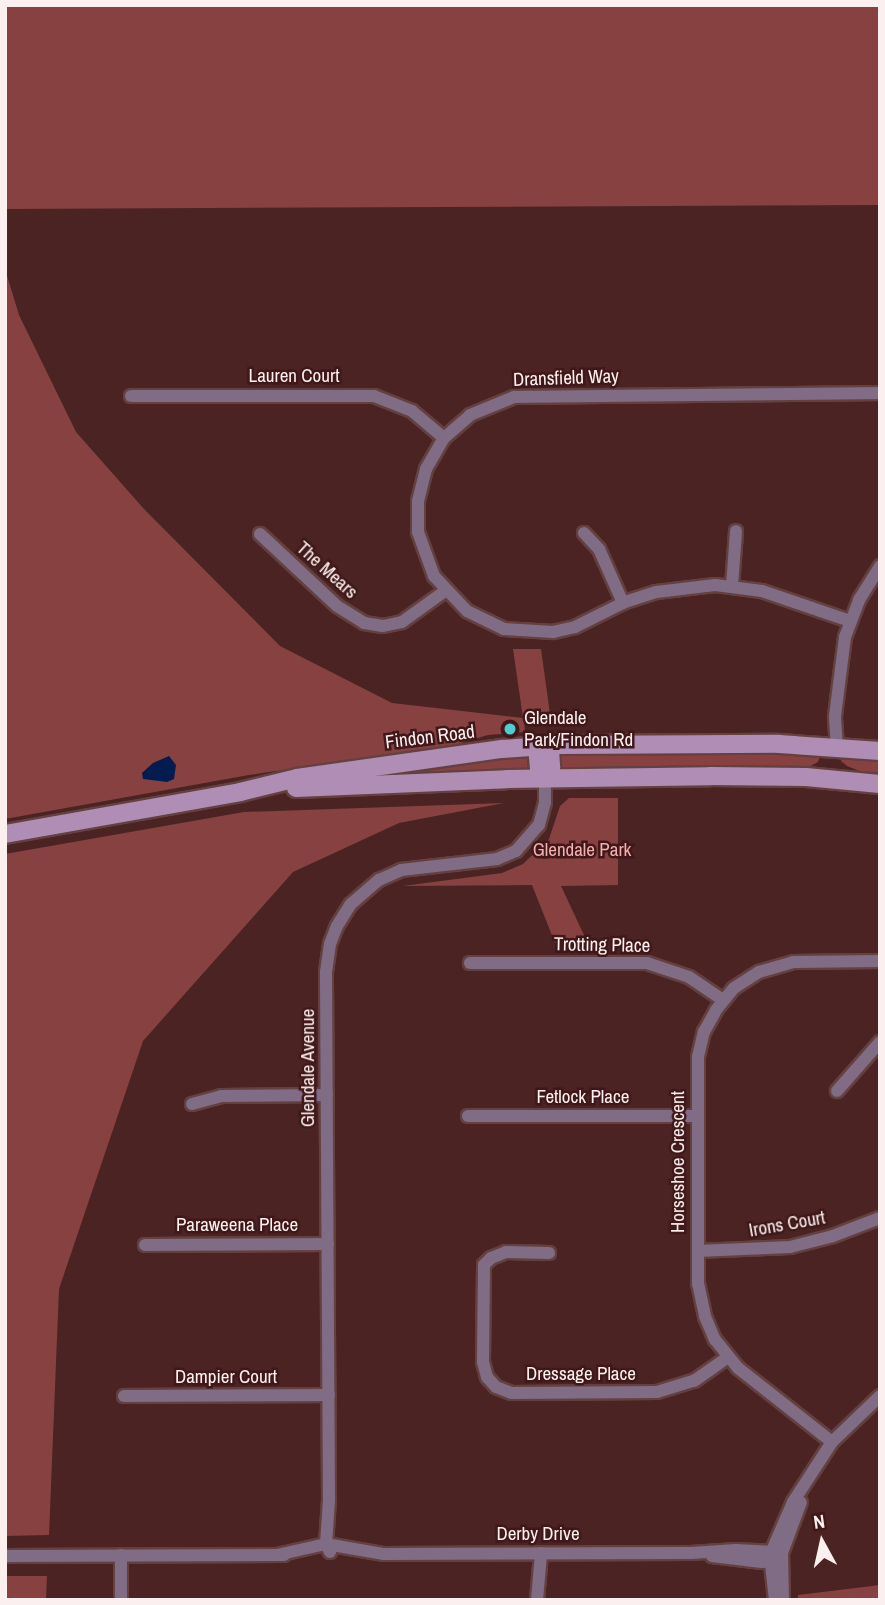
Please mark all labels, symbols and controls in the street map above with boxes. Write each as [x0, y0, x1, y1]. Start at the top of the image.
street label: Lauren Court [249, 365, 339, 387]
street label: Dransfield Way [513, 365, 619, 391]
street label: The Mears [292, 537, 362, 603]
place label: Glendale Park/Findon Rd [524, 707, 633, 751]
street label: Findon Road [384, 720, 476, 754]
marker: Glendale Park/Findon Rd [502, 721, 518, 737]
park label: Glendale Park [533, 839, 631, 861]
street label: Trotting Place [554, 933, 650, 957]
street label: Glendale Avenue [297, 1008, 319, 1128]
street label: Fetlock Place [537, 1086, 629, 1108]
street label: Horseshoe Crescent [667, 1091, 689, 1233]
street label: Irons Court [747, 1206, 827, 1242]
street label: Paraweena Place [176, 1214, 298, 1236]
street label: Dressage Place [526, 1363, 636, 1385]
street label: Dampier Court [175, 1366, 277, 1388]
north arrow [787, 1507, 857, 1577]
text: N [812, 1508, 826, 1535]
street label: Derby Drive [496, 1523, 580, 1545]

